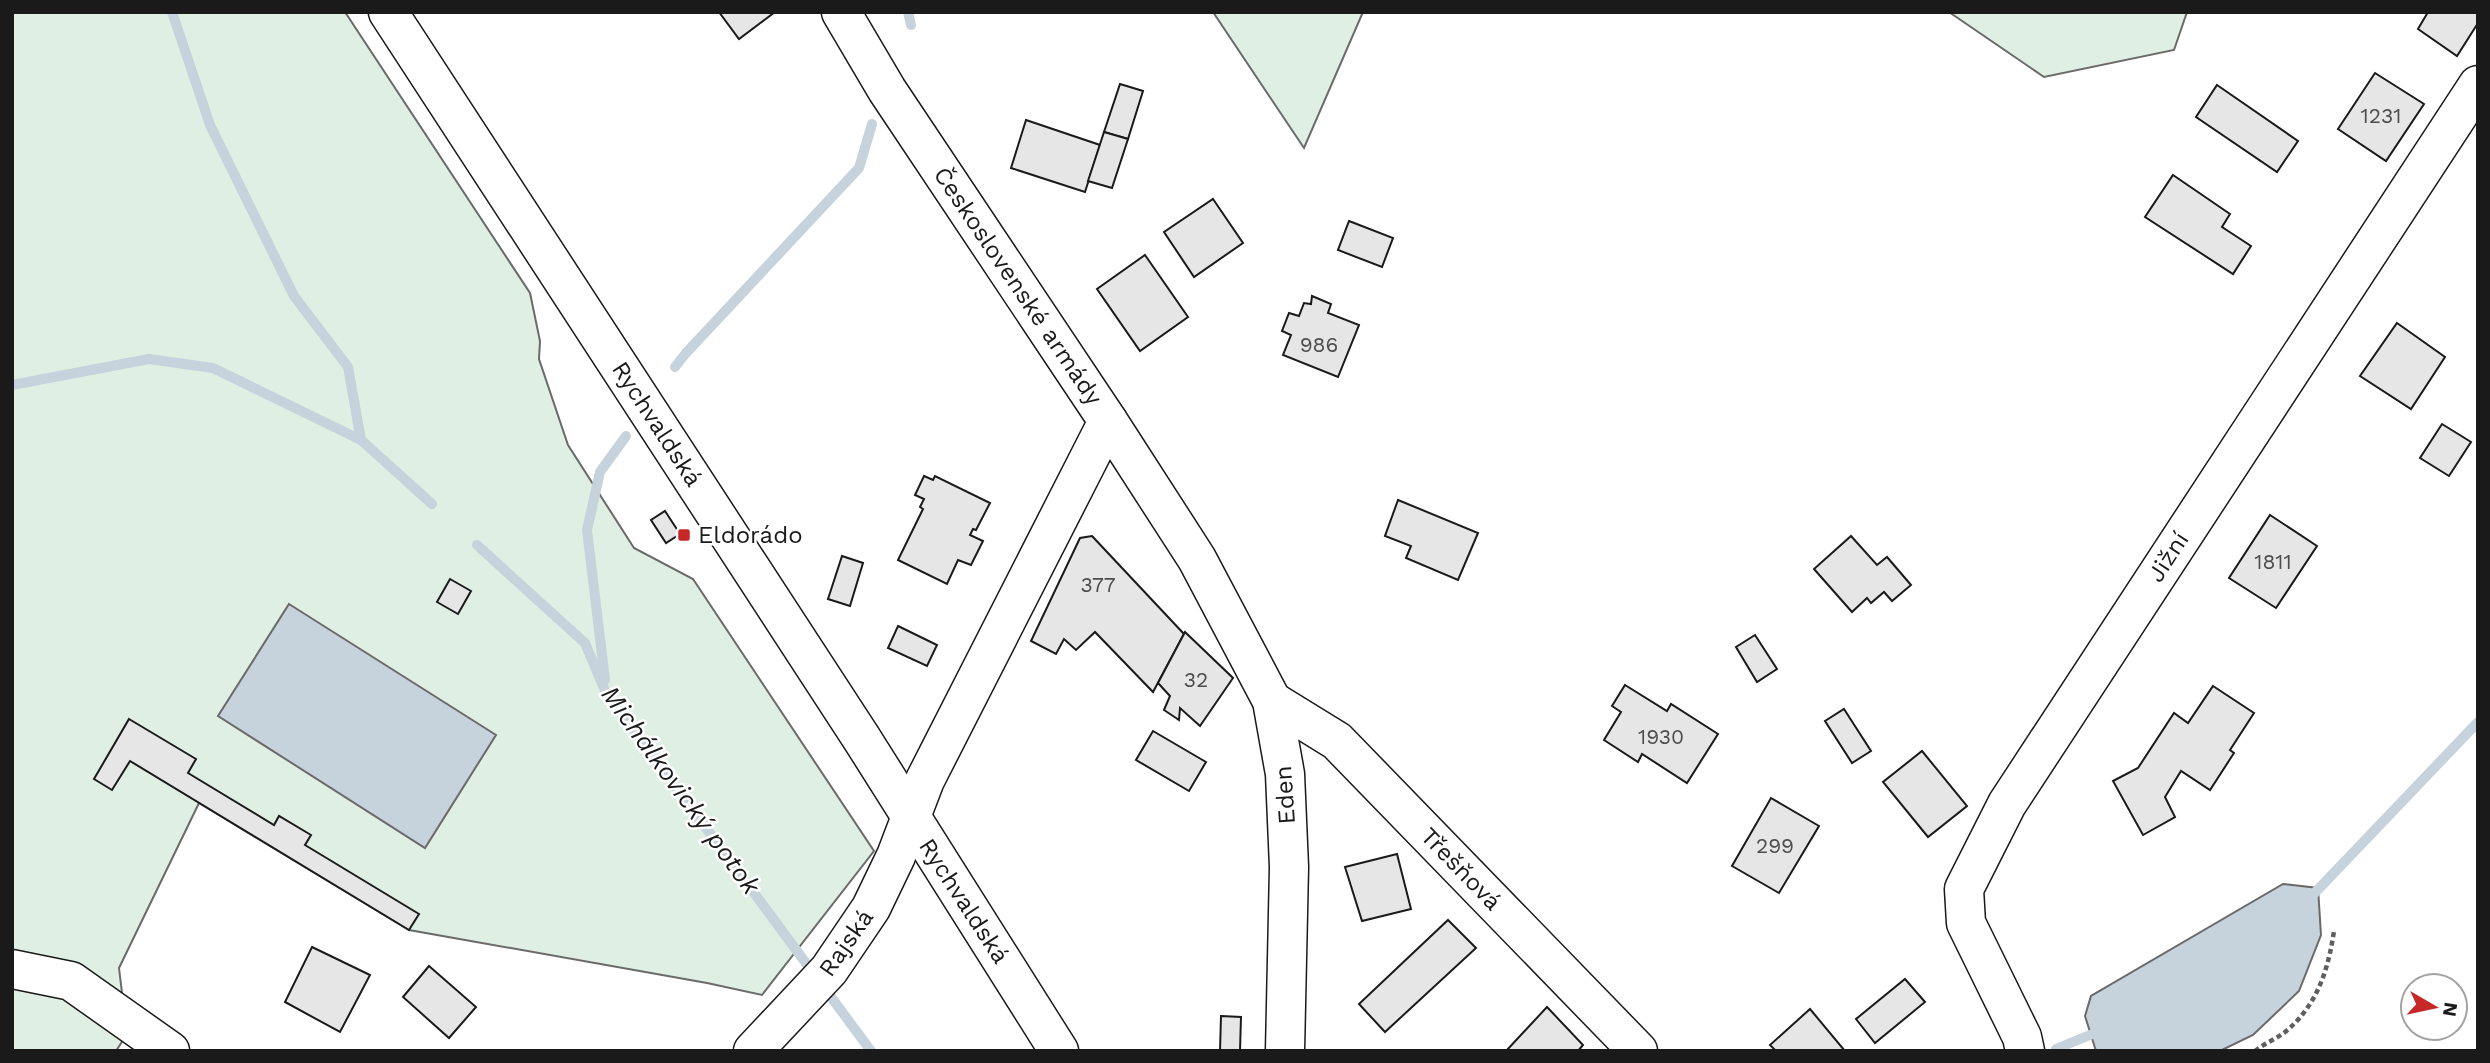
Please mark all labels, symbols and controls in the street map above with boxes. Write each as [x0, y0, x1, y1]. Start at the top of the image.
house number: 1231 [2361, 103, 2401, 128]
street label: Československé armády [928, 162, 1109, 411]
house number: 986 [1300, 332, 1338, 357]
street label: Rychvaldská [606, 356, 708, 492]
place label: Eldorádo [698, 521, 803, 549]
marker: Eldorádo [676, 527, 692, 543]
street label: Jižní [2142, 527, 2194, 587]
house number: 1811 [2254, 549, 2292, 574]
house number: 377 [1081, 572, 1116, 597]
house number: 32 [1184, 667, 1208, 692]
water label: Michálkovický potok [595, 680, 767, 901]
house number: 1930 [1638, 724, 1684, 749]
street label: Eden [1269, 765, 1301, 825]
street label: Třešňová [1415, 822, 1507, 916]
street label: Rychvaldská [913, 833, 1015, 969]
house number: 299 [1756, 833, 1794, 858]
street label: Rajská [813, 904, 879, 982]
north arrow [2399, 972, 2469, 1042]
text: N [2438, 1001, 2463, 1018]

